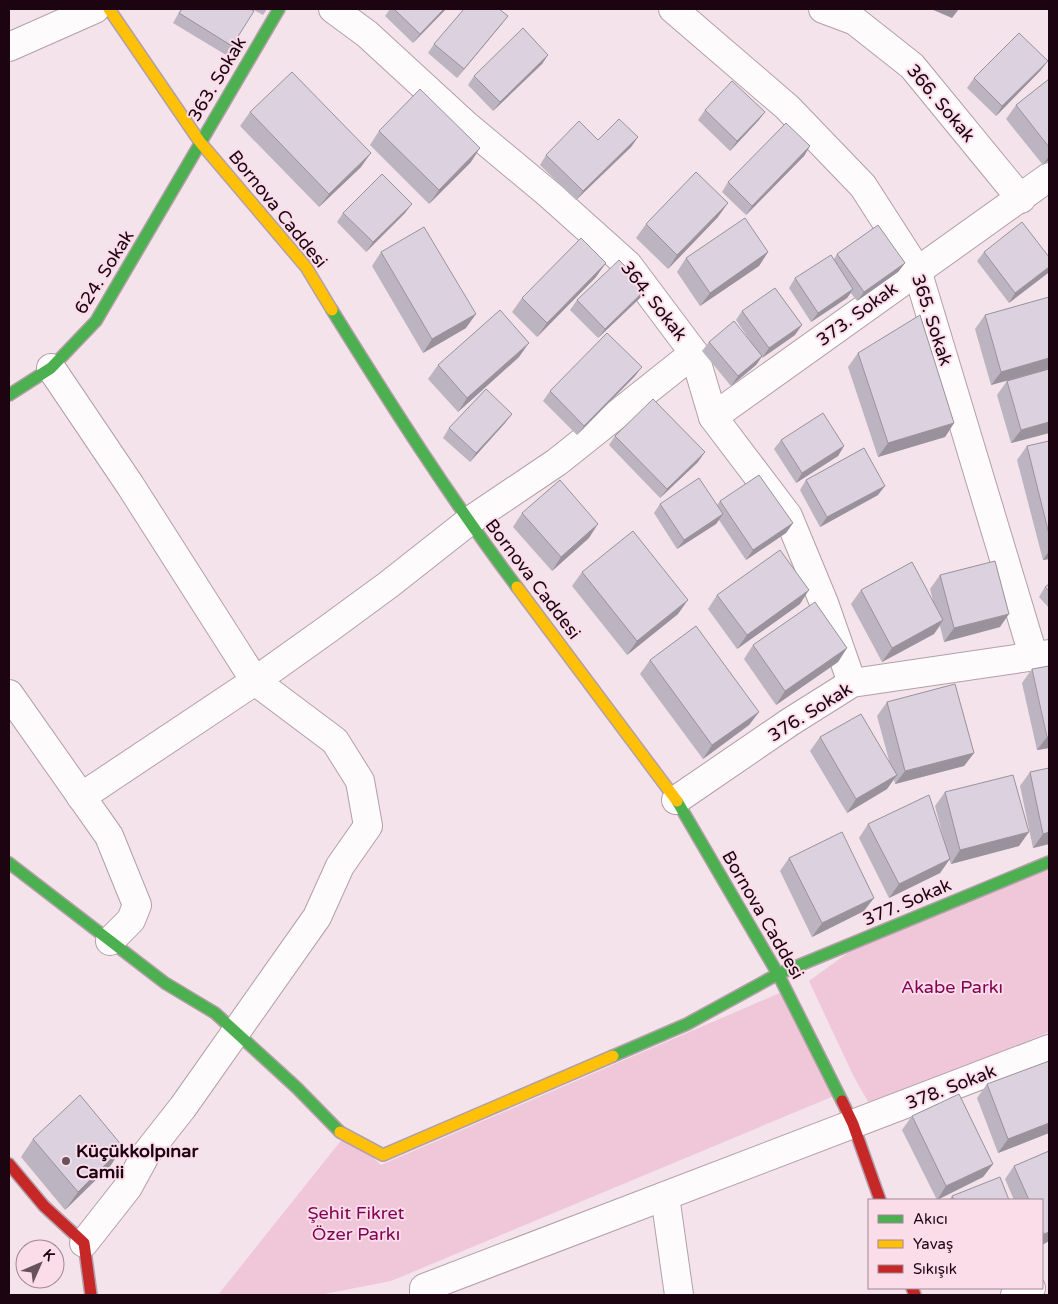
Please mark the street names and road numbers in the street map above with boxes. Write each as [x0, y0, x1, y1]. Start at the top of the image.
street label: 363. Sokak [183, 33, 251, 125]
street label: 366. Sokak [902, 60, 980, 147]
street label: Bornova Caddesi [224, 146, 332, 272]
street label: 624. Sokak [70, 226, 139, 318]
street label: 364. Sokak [616, 257, 692, 345]
street label: 365. Sokak [907, 272, 957, 369]
street label: 373. Sokak [812, 277, 902, 351]
street label: Bornova Caddesi [481, 515, 585, 643]
street label: 376. Sokak [764, 677, 856, 746]
street label: Bornova Caddesi [717, 847, 809, 983]
street label: 377. Sokak [859, 873, 955, 930]
street label: 378. Sokak [903, 1060, 999, 1114]

